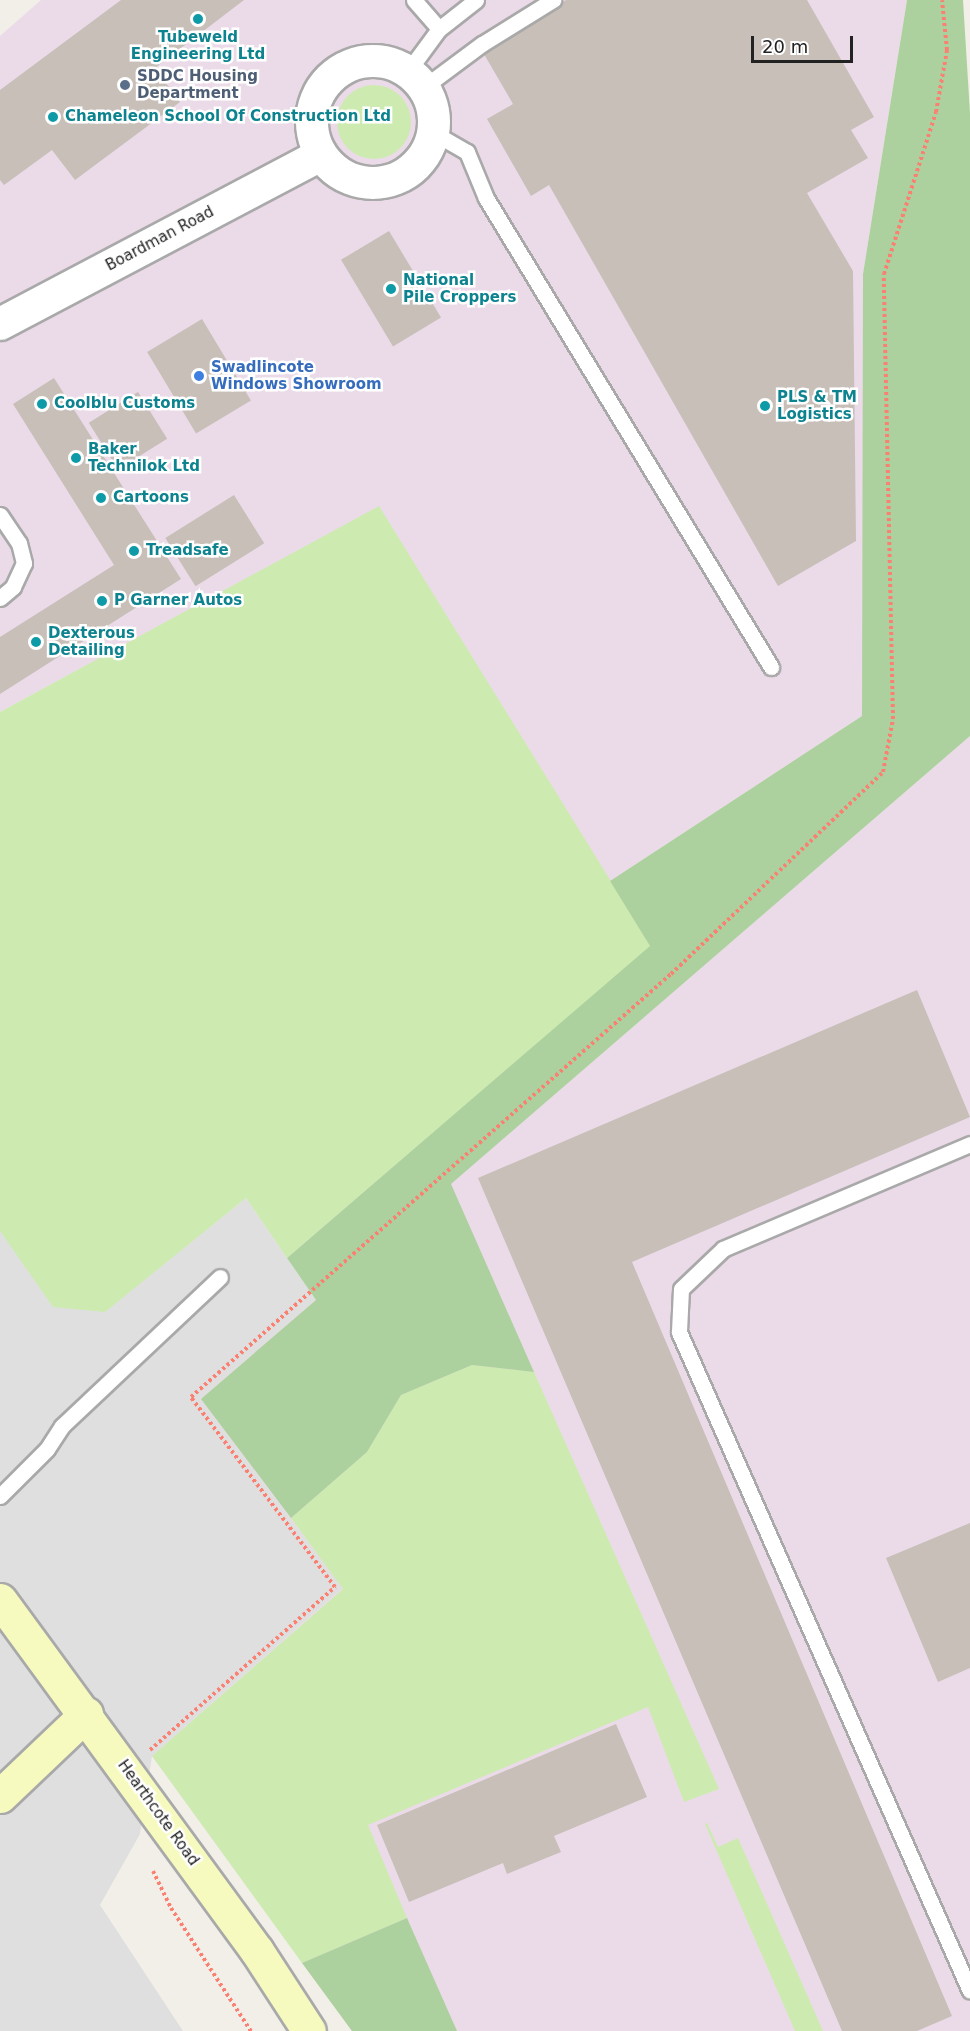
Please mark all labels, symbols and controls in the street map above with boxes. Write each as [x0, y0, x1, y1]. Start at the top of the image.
marker: Tubeweld Engineering Ltd [191, 12, 205, 26]
scale bar [754, 24, 856, 62]
place label: Tubeweld Engineering Ltd [131, 28, 265, 63]
text: 20 m [762, 36, 808, 57]
place label: SDDC Housing Department [137, 67, 258, 102]
marker: SDDC Housing Department [118, 78, 132, 92]
place label: Chameleon School Of Construction Ltd [65, 108, 391, 126]
marker: Chameleon School Of Construction Ltd [46, 110, 60, 124]
street label: Boardman Road [103, 203, 217, 275]
place label: National Pile Croppers [403, 271, 516, 306]
marker: National Pile Croppers [384, 282, 398, 296]
place label: Swadlincote Windows Showroom [211, 358, 382, 393]
marker: Swadlincote Windows Showroom [192, 369, 206, 383]
place label: PLS & TM Logistics [777, 388, 857, 423]
place label: Coolblu Customs [54, 395, 195, 413]
marker: Coolblu Customs [35, 397, 49, 411]
marker: PLS & TM Logistics [758, 399, 772, 413]
place label: Baker Technilok Ltd [88, 440, 200, 475]
marker: Baker Technilok Ltd [69, 451, 83, 465]
place label: Cartoons [113, 489, 189, 507]
marker: Cartoons [94, 491, 108, 505]
place label: Treadsafe [146, 542, 229, 560]
marker: Treadsafe [127, 544, 141, 558]
place label: P Garner Autos [114, 592, 242, 610]
marker: P Garner Autos [95, 594, 109, 608]
place label: Dexterous Detailing [48, 624, 135, 659]
marker: Dexterous Detailing [29, 635, 43, 649]
street label: Hearthcote Road [114, 1757, 202, 1869]

